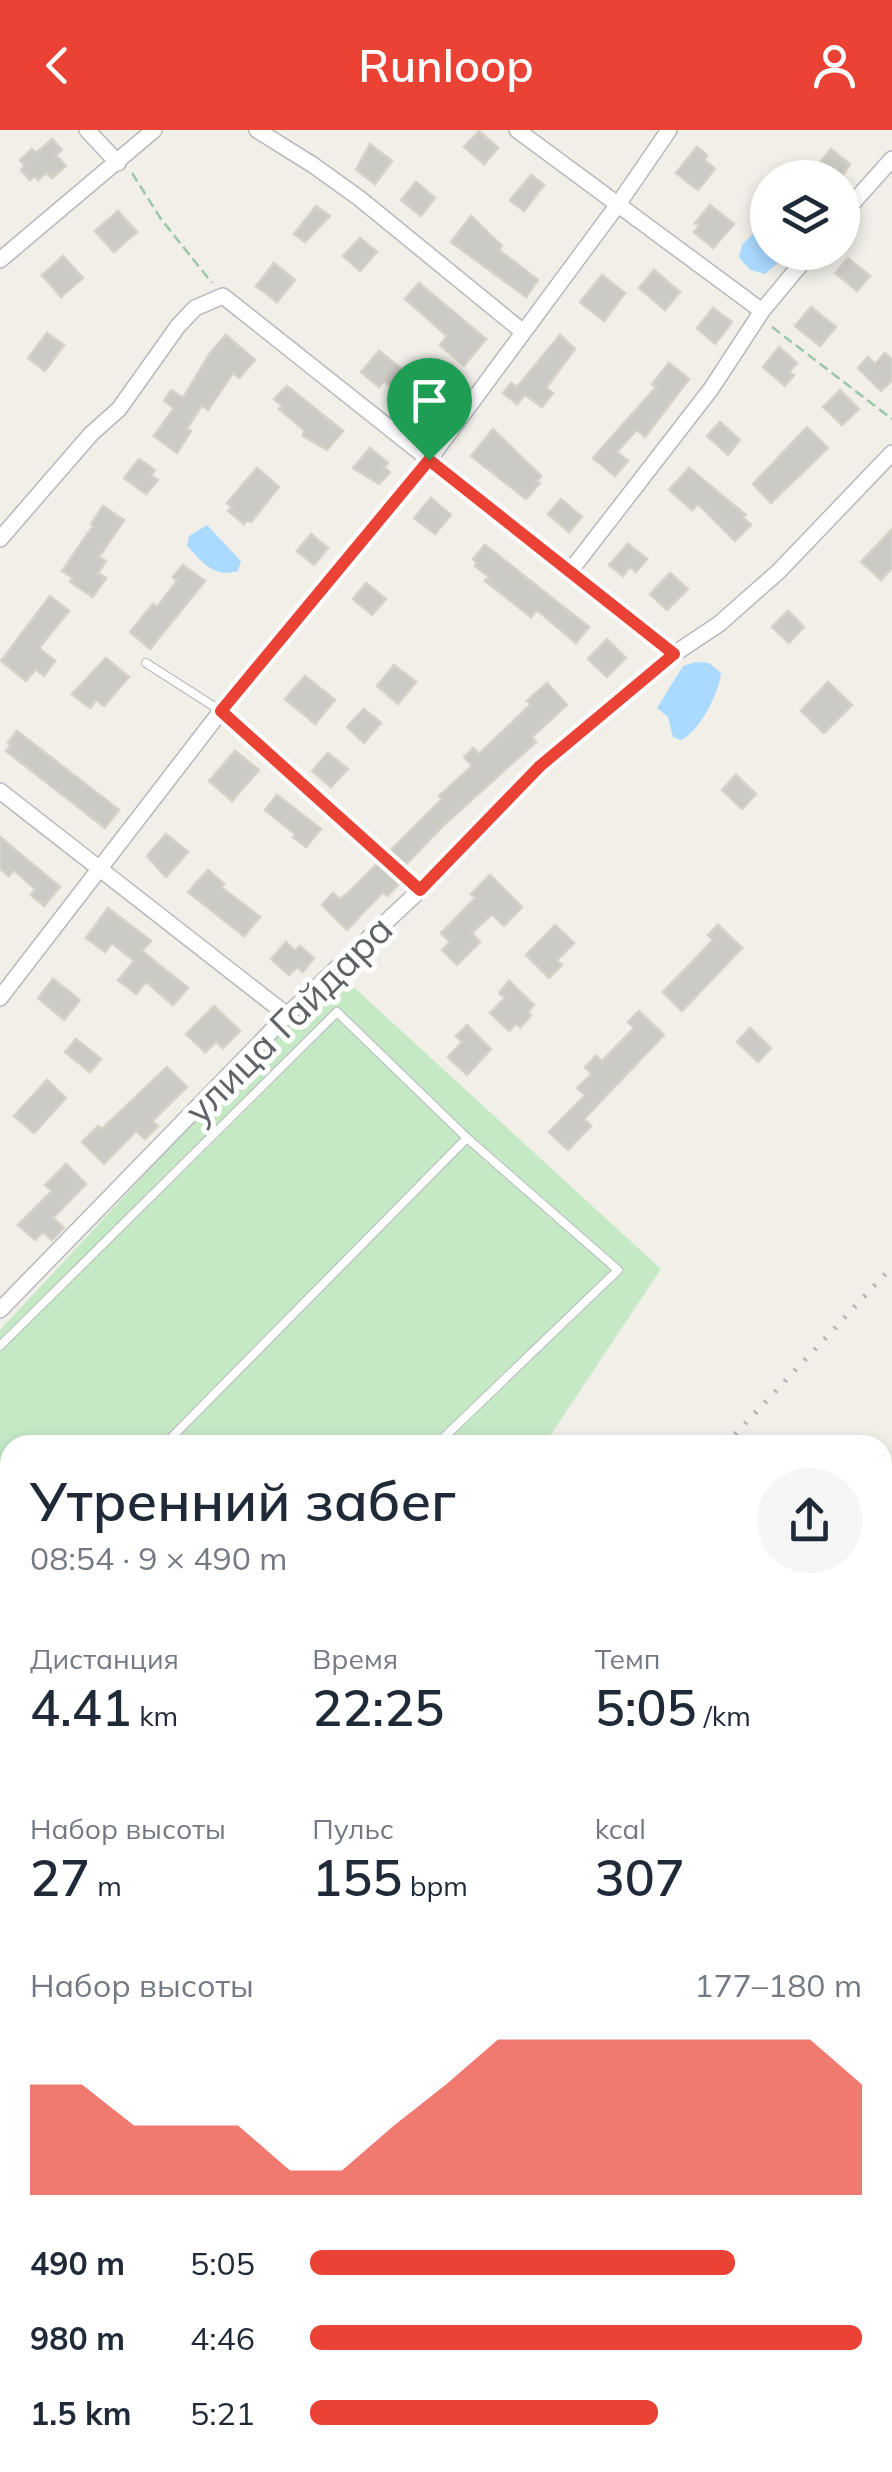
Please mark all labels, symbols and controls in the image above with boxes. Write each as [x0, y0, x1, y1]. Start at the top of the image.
text: Runloop [358, 37, 534, 93]
icon: back [30, 38, 85, 93]
icon: person [807, 38, 862, 93]
map controls [750, 160, 860, 270]
button: layers [750, 160, 860, 270]
pin [387, 358, 472, 461]
icon: arrive [402, 373, 457, 428]
street label: улица Гайдара [174, 905, 402, 1133]
text: Утренний забег [30, 1466, 456, 1535]
button: share [757, 1468, 862, 1573]
text: 08:54 · 9 × 490 m [30, 1538, 287, 1578]
text: Дистанция [30, 1641, 179, 1676]
text: Время [312, 1641, 398, 1676]
text: Темп [595, 1641, 660, 1676]
text: 4.41 [30, 1676, 132, 1739]
text: 22:25 [312, 1676, 444, 1739]
text: 5:05 [595, 1676, 697, 1739]
text: km [132, 1698, 178, 1733]
text: /km [697, 1698, 751, 1733]
text: Набор высоты [30, 1811, 226, 1846]
text: Пульс [312, 1811, 394, 1846]
text: kcal [595, 1811, 646, 1846]
text: 27 [30, 1846, 90, 1909]
text: 155 [312, 1846, 402, 1909]
text: 307 [595, 1846, 685, 1909]
text: m [90, 1868, 122, 1903]
text: bpm [402, 1868, 468, 1903]
text: Набор высоты [30, 1965, 254, 2005]
text: 177–180 m [694, 1965, 862, 2005]
text: 490 m [30, 2243, 125, 2283]
text: 5:05 [190, 2243, 255, 2283]
text: 980 m [30, 2318, 125, 2358]
text: 4:46 [190, 2318, 255, 2358]
text: 1.5 km [30, 2393, 132, 2433]
text: 5:21 [190, 2393, 255, 2433]

